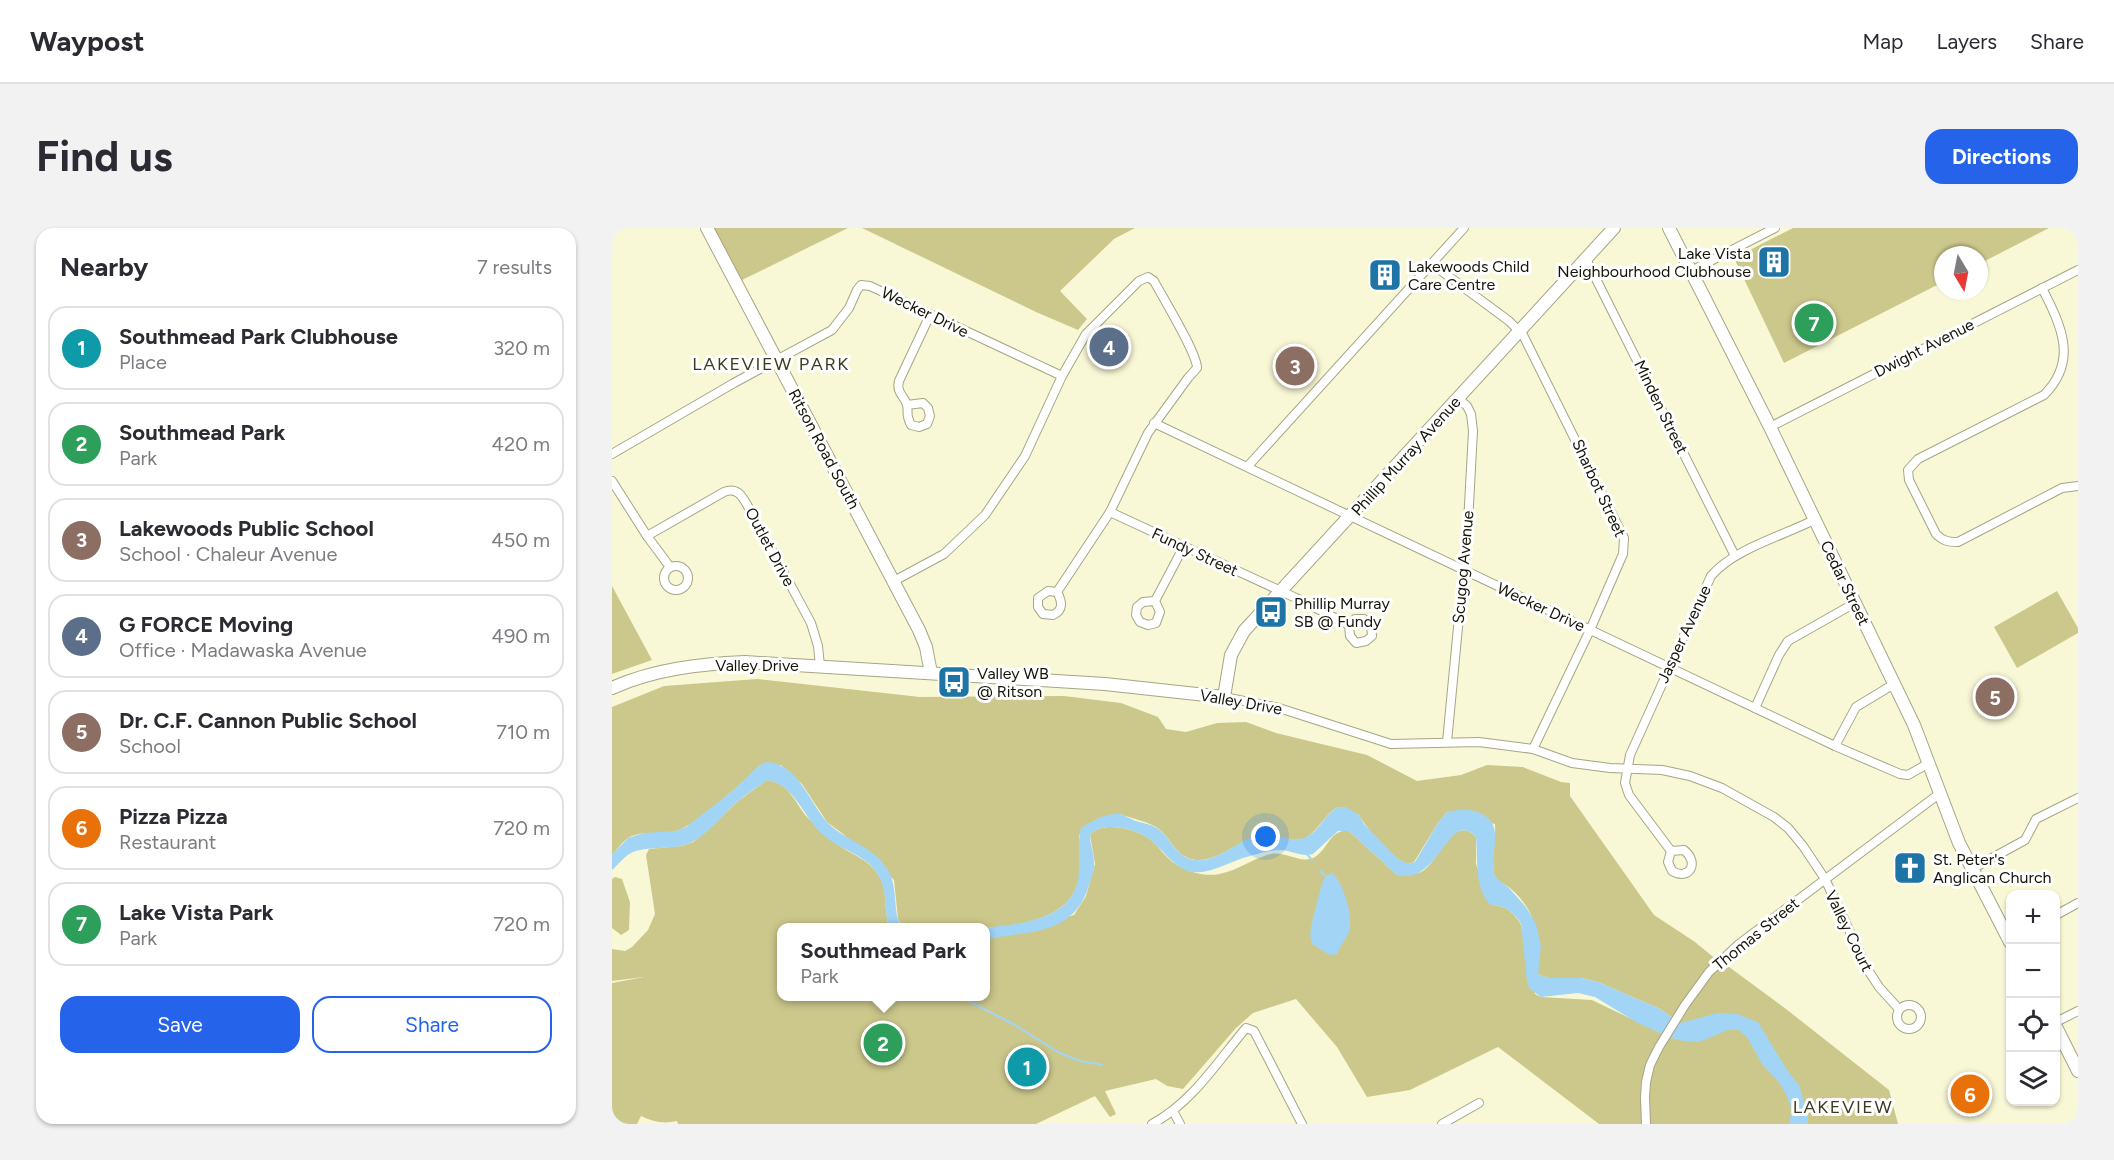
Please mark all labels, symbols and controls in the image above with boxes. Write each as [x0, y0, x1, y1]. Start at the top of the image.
text: Waypost [30, 24, 144, 58]
text: Map [1863, 29, 1903, 54]
text: Layers [1936, 29, 1997, 54]
text: Share [2030, 29, 2084, 54]
button: Directions [1925, 129, 2078, 184]
text: Find us [36, 131, 173, 182]
place label: Lake Vista Neighbourhood Clubhouse [1557, 244, 1751, 281]
building icon: Lake Vista Neighbourhood Clubhouse [1756, 244, 1792, 280]
north arrow [1934, 246, 1988, 300]
text: Nearby [60, 251, 148, 283]
text: 7 results [477, 255, 552, 279]
building icon: Lakewoods Child Care Centre [1367, 257, 1403, 293]
place label: Lakewoods Child Care Centre [1408, 257, 1529, 294]
street label: Wecker Drive [878, 283, 972, 341]
pin: 7 [1794, 300, 1834, 346]
street label: Dwight Avenue [1871, 315, 1977, 381]
text: Southmead Park Clubhouse [119, 323, 398, 350]
pin: 4 [1090, 324, 1128, 370]
text: 1 [77, 336, 86, 360]
text: 320 m [493, 336, 550, 360]
pin: 3 [1276, 344, 1314, 388]
text: Place [119, 350, 167, 374]
district label: LAKEVIEW PARK [692, 353, 850, 375]
street label: Minden Street [1630, 357, 1692, 457]
street label: Ritson Road South [784, 386, 864, 512]
street label: Phillip Murray Avenue [1347, 392, 1465, 520]
text: Southmead Park [119, 419, 285, 446]
text: 2 [76, 432, 87, 456]
text: 420 m [492, 432, 550, 456]
street label: Sharbot Street [1568, 436, 1630, 540]
text: Park [119, 446, 157, 470]
street label: Outlet Drive [741, 504, 799, 590]
street label: Scugog Avenue [1449, 509, 1477, 624]
text: Lakewoods Public School [119, 515, 374, 542]
street label: Fundy Street [1149, 524, 1241, 580]
text: 3 [76, 528, 87, 552]
text: 450 m [491, 528, 550, 552]
street label: Cedar Street [1816, 538, 1874, 628]
text: School · Chaleur Avenue [119, 542, 337, 566]
street label: Wecker Drive [1494, 578, 1588, 636]
street label: Jasper Avenue [1653, 582, 1715, 686]
bus stop icon: Phillip Murray SB @ Fundy [1253, 594, 1289, 630]
place label: Phillip Murray SB @ Fundy [1294, 594, 1390, 631]
text: G FORCE Moving [119, 611, 293, 638]
text: 4 [75, 624, 88, 648]
text: 490 m [491, 624, 550, 648]
text: Office · Madawaska Avenue [119, 638, 367, 662]
street label: Valley Drive [715, 656, 799, 675]
bus stop icon: Valley WB @ Ritson [936, 664, 972, 700]
place label: Valley WB @ Ritson [977, 664, 1049, 701]
pin: 5 [1976, 674, 2014, 720]
street label: Valley Drive [1198, 685, 1284, 719]
text: Dr. C.F. Cannon Public School [119, 707, 417, 734]
text: 5 [76, 720, 87, 744]
text: 710 m [496, 720, 550, 744]
text: School [119, 734, 181, 758]
text: Pizza Pizza [119, 803, 228, 830]
text: 6 [76, 816, 87, 840]
text: 720 m [493, 816, 550, 840]
your location [1251, 822, 1280, 851]
text: Restaurant [119, 830, 216, 854]
church icon: St. Peter's Anglican Church [1892, 850, 1928, 886]
place label: St. Peter's Anglican Church [1933, 850, 2052, 887]
street label: Valley Court [1821, 887, 1877, 975]
map controls [2006, 890, 2060, 1106]
button: + [2006, 890, 2060, 944]
street label: Thomas Street [1709, 894, 1803, 974]
text: Lake Vista Park [119, 899, 274, 926]
text: 7 [76, 912, 87, 936]
text: 720 m [493, 912, 550, 936]
popup [777, 923, 990, 1001]
text: Park [119, 926, 157, 950]
text: Southmead Park [800, 937, 967, 964]
button: − [2006, 944, 2060, 998]
text: Park [800, 964, 838, 988]
button: Save [60, 996, 300, 1053]
button: Share [312, 996, 552, 1053]
button: locate [2006, 998, 2060, 1052]
pin: 2 [864, 1020, 902, 1066]
pin: 1 [1008, 1044, 1046, 1090]
button: layers [2006, 1052, 2060, 1106]
pin: 6 [1950, 1072, 1990, 1116]
district label: LAKEVIEW [1793, 1096, 1893, 1118]

